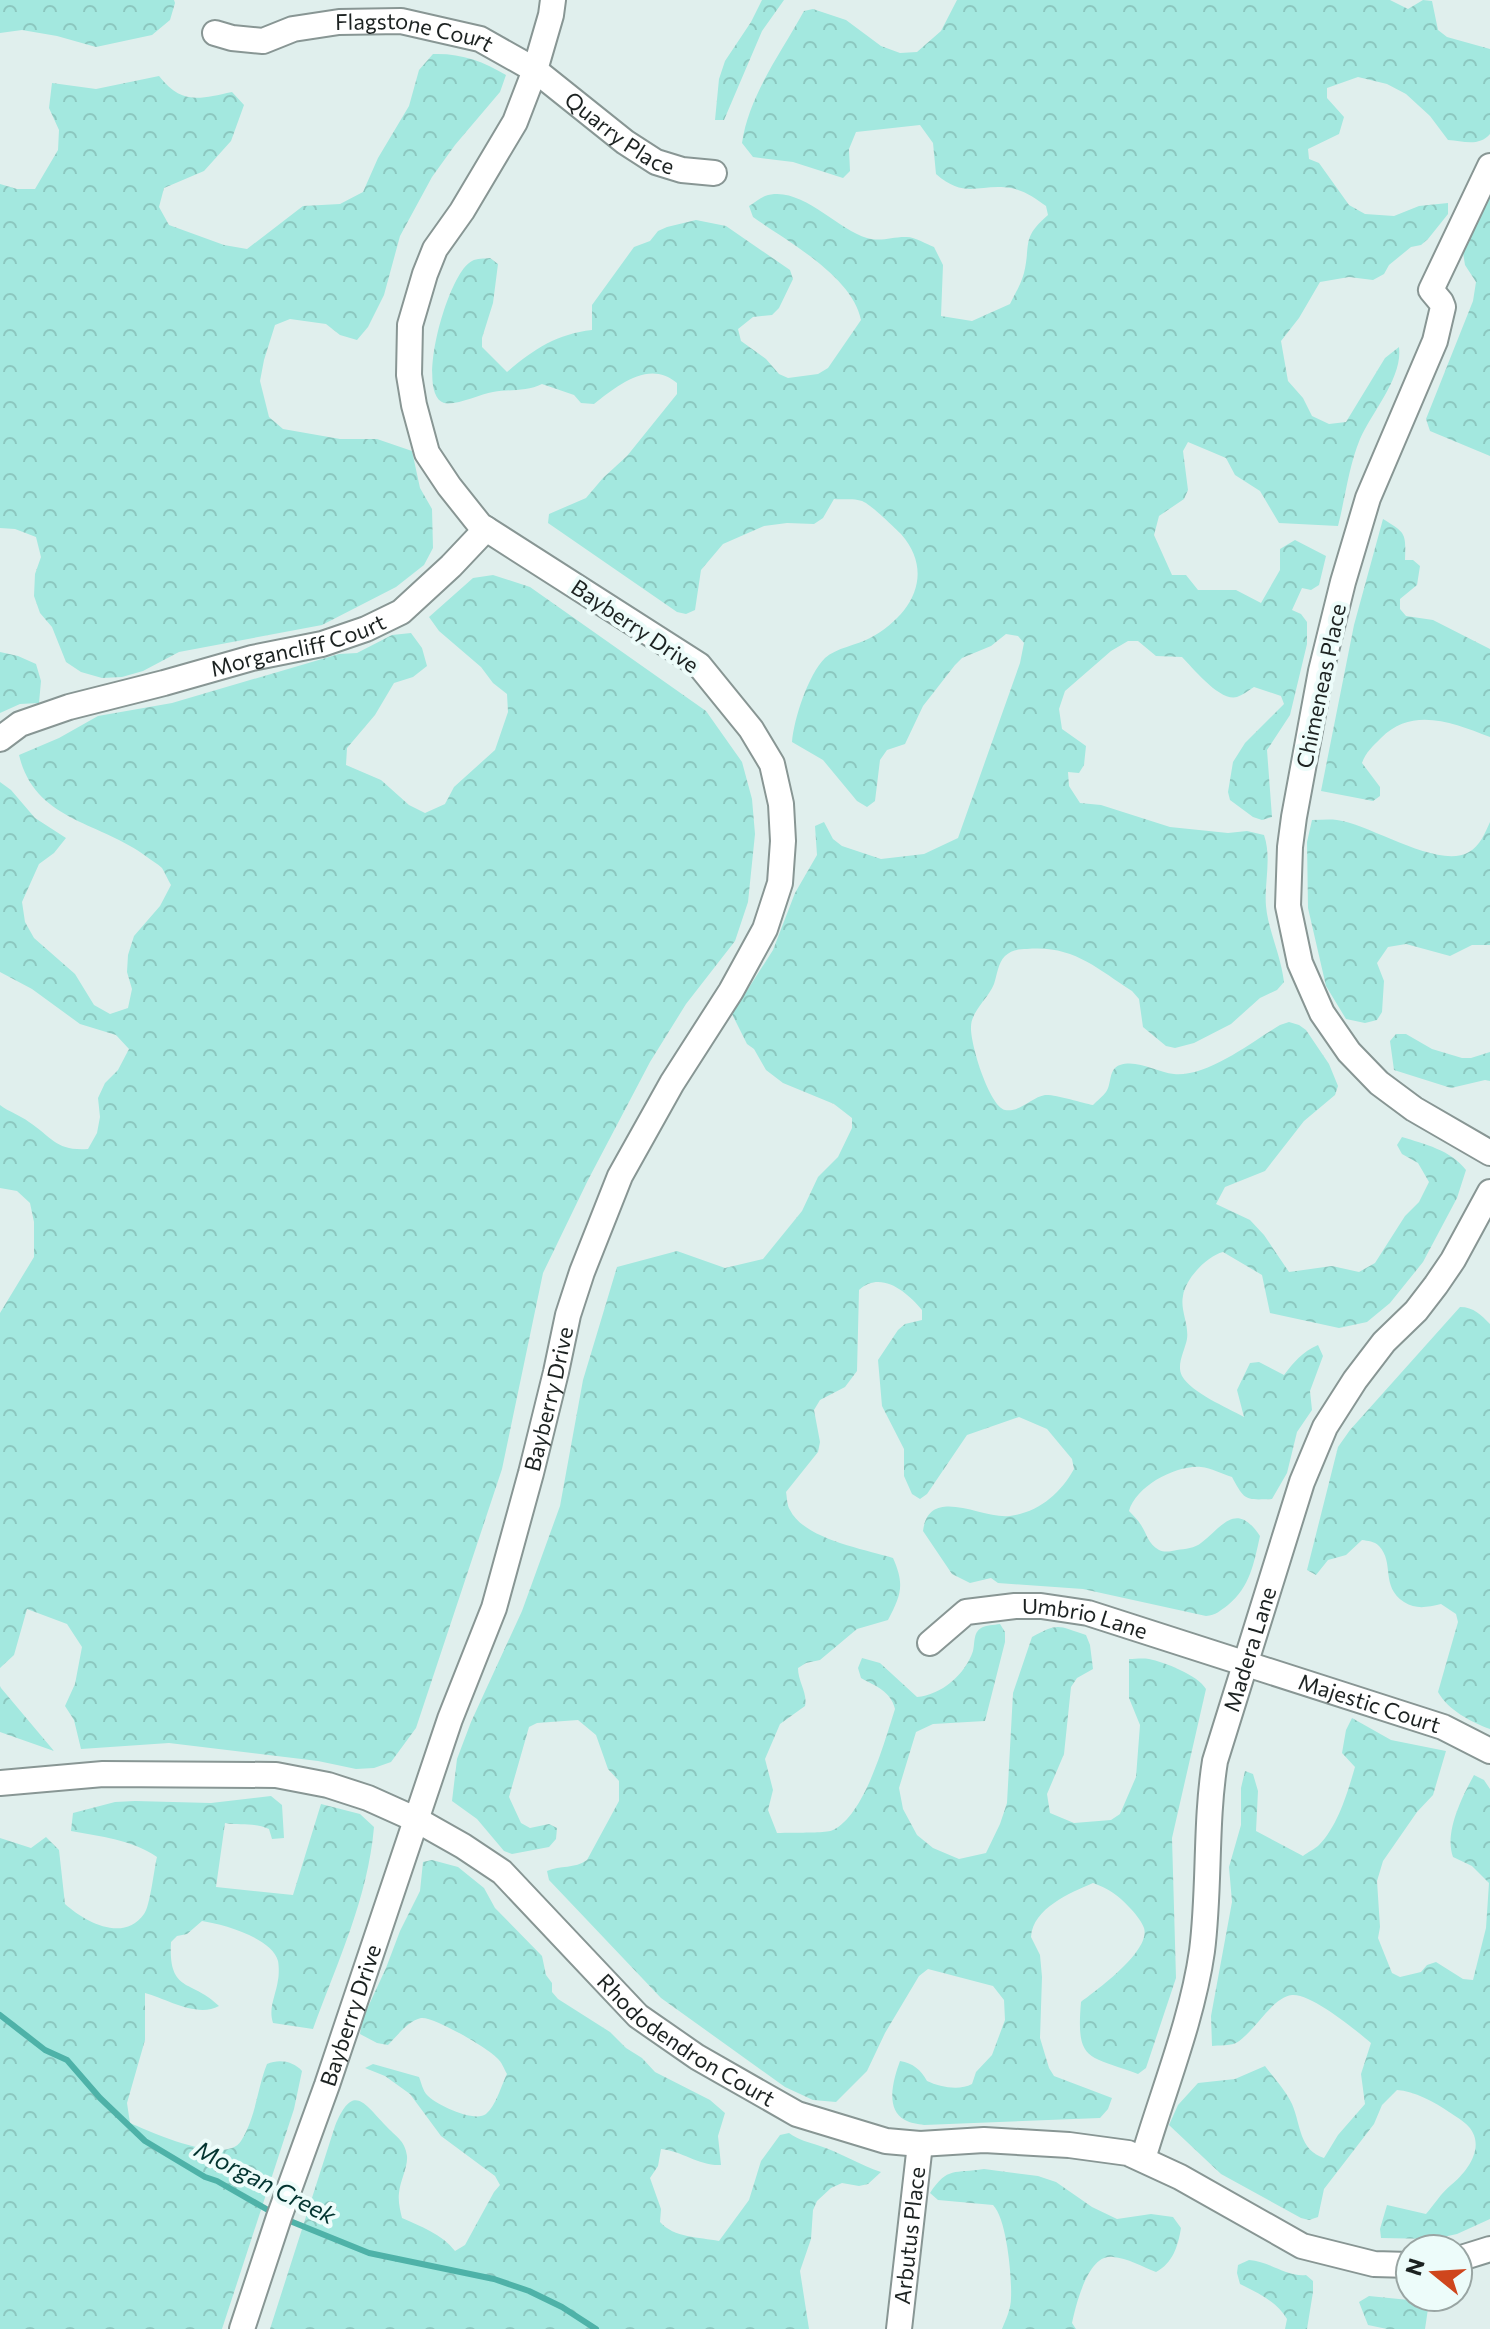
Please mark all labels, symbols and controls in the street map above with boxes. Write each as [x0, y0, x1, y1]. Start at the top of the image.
street label: Flagstone Court [335, 6, 499, 57]
street label: Quarry Place [560, 85, 678, 180]
street label: Bayberry Drive [566, 573, 704, 678]
street label: Chimeneas Place [1290, 601, 1351, 771]
street label: Morgancliff Court [207, 608, 390, 682]
street label: Bayberry Drive [518, 1324, 578, 1474]
street label: Madera Lane [1217, 1583, 1281, 1715]
street label: Umbrio Lane [1022, 1592, 1151, 1644]
street label: Majestic Court [1295, 1667, 1444, 1738]
street label: Bayberry Drive [314, 1941, 386, 2089]
street label: Rhododendron Court [592, 1968, 780, 2112]
water label: Morgan Creek [190, 2134, 342, 2230]
street label: Arbutus Place [888, 2165, 930, 2306]
north arrow [1394, 2233, 1474, 2313]
text: N [1399, 2255, 1430, 2279]

